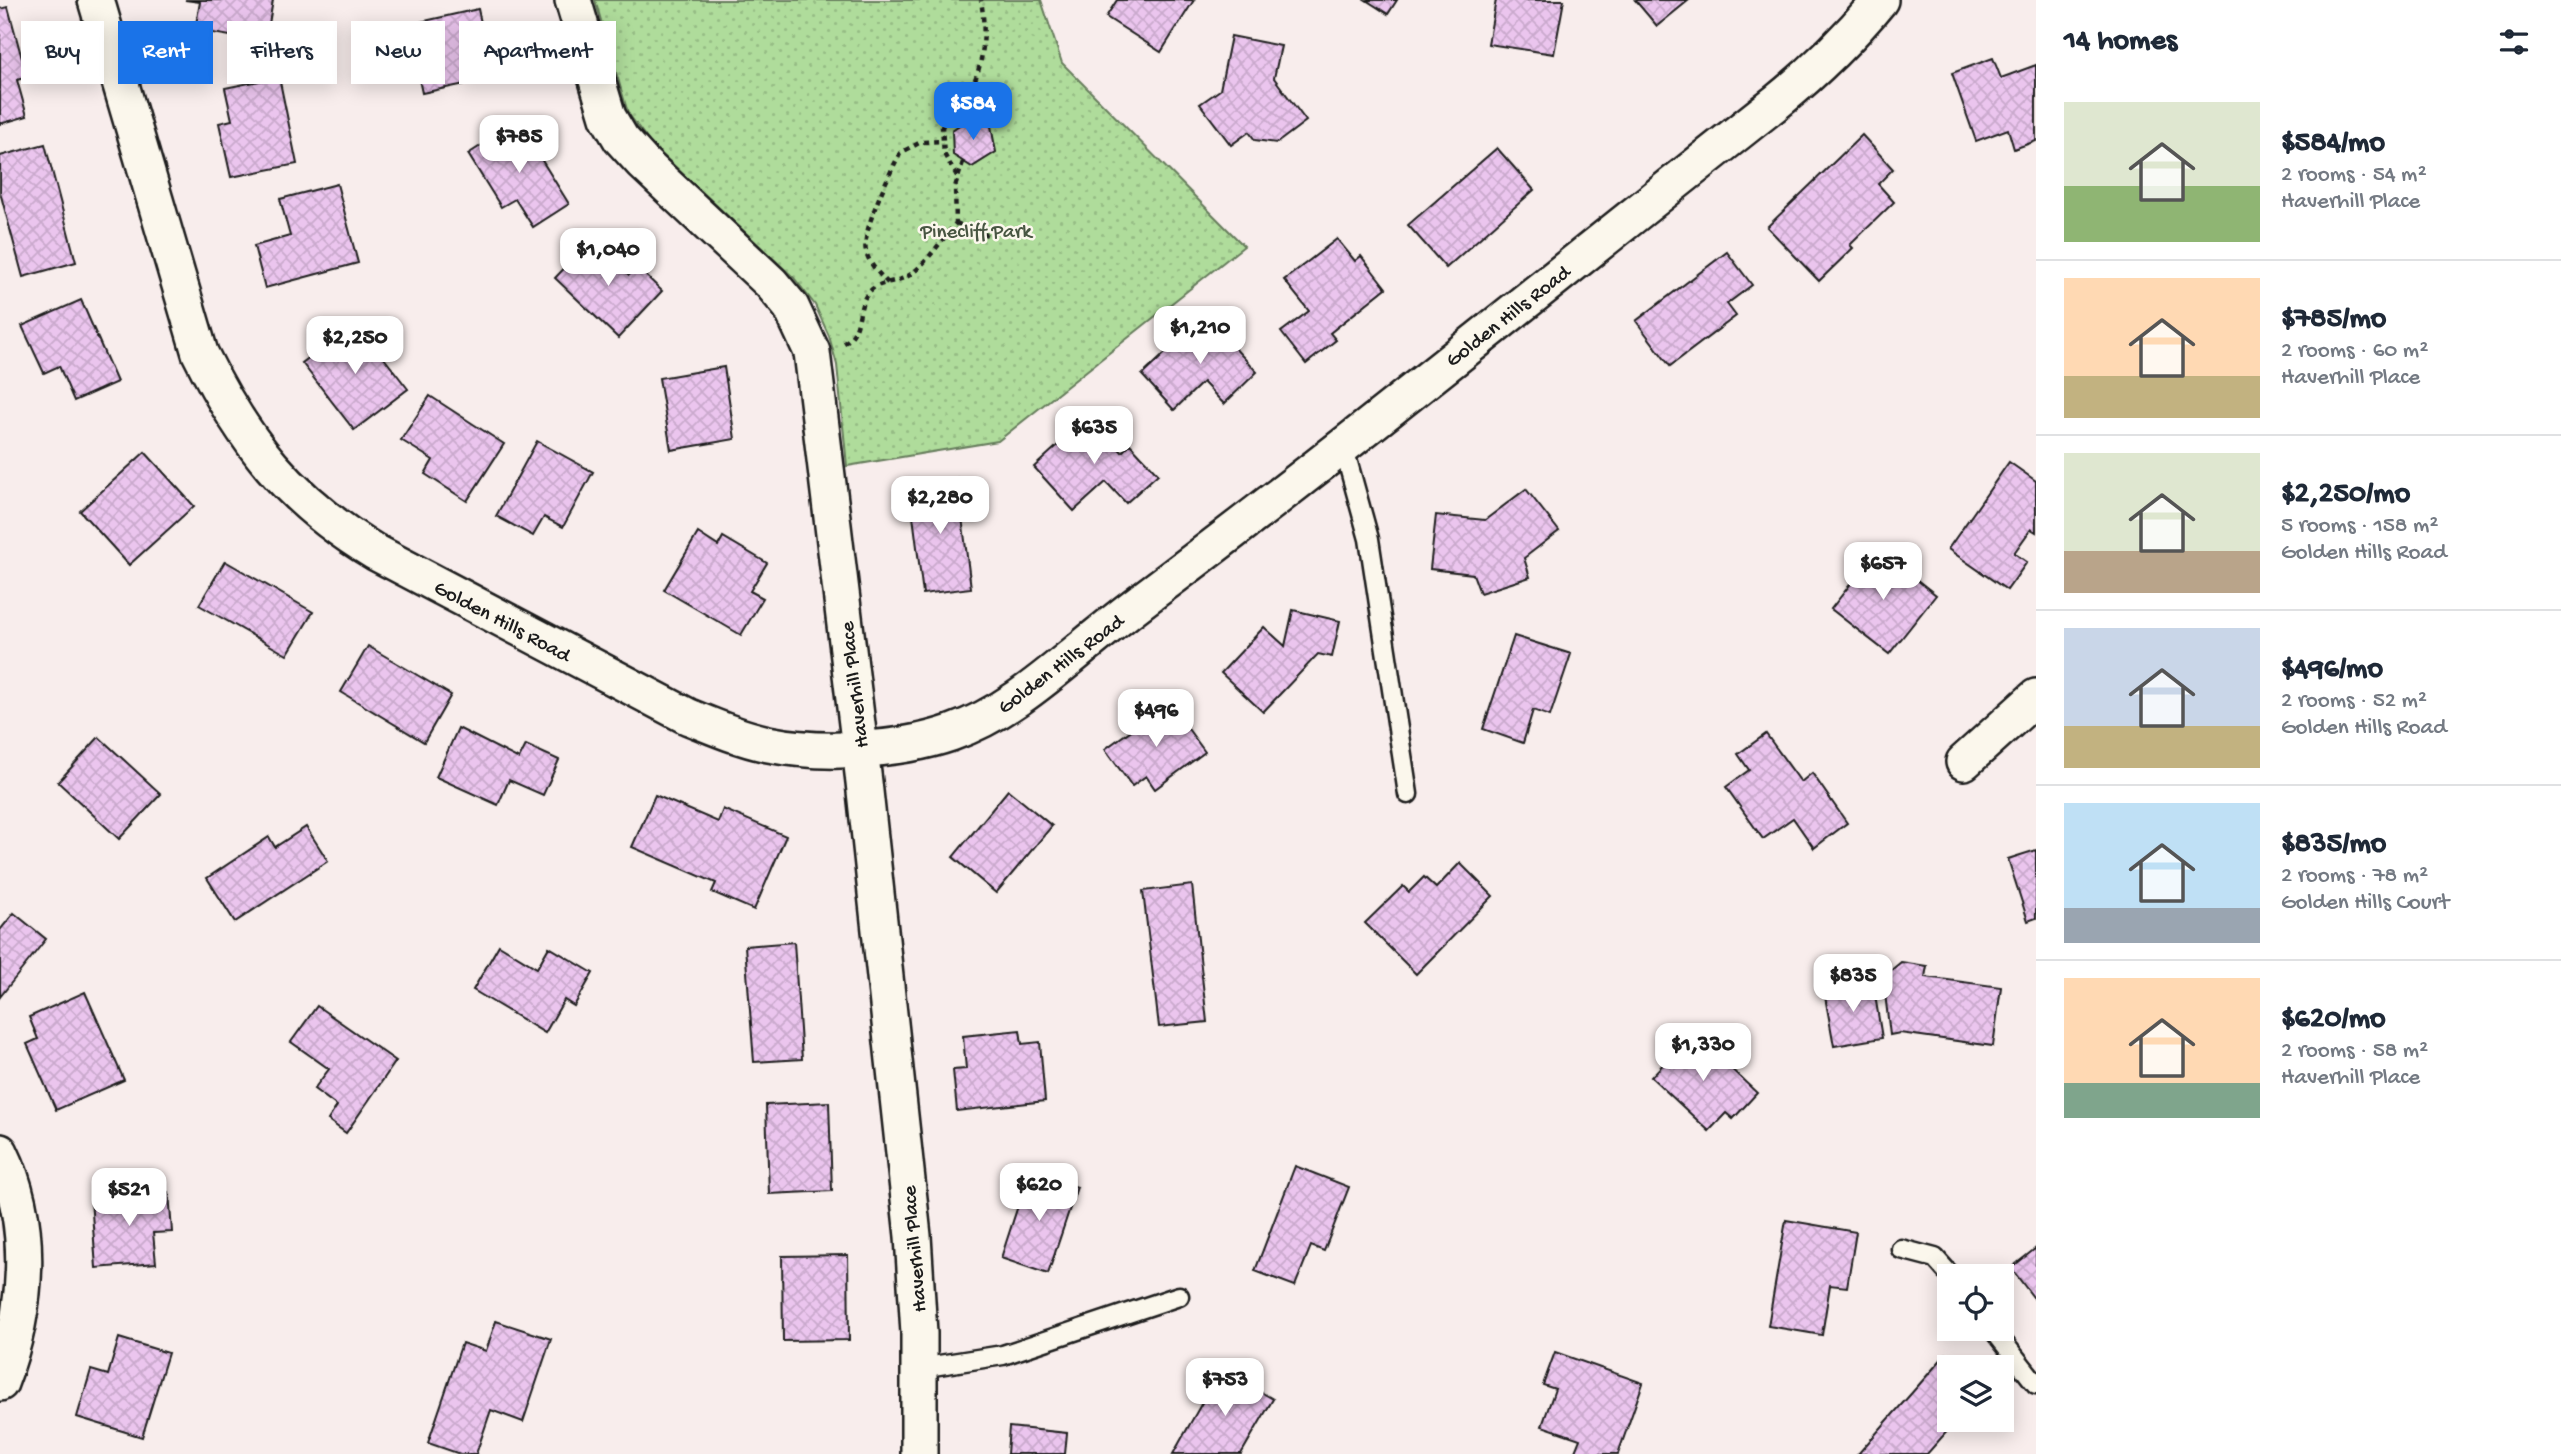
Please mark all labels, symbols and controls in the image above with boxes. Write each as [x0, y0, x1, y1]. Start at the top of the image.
chip: Buy [21, 21, 104, 84]
chip: Rent [118, 21, 213, 84]
chip: Filters [227, 21, 337, 84]
chip: New [351, 21, 445, 84]
chip: Apartment [459, 21, 616, 84]
icon: filters [2495, 23, 2533, 61]
text: 14 homes [2064, 25, 2177, 60]
pin: $584 [932, 82, 1014, 142]
text: $584 [950, 91, 996, 118]
pin: $785 [478, 116, 560, 175]
text: $785 [496, 124, 543, 151]
text: $584/mo [2281, 127, 2385, 162]
icon: home [2120, 130, 2204, 214]
text: 2 rooms · 54 m² [2281, 162, 2427, 189]
text: Haverhill Place [2281, 189, 2420, 216]
park label: Pinecliff Park [919, 221, 1034, 246]
pin: $1,040 [551, 229, 665, 288]
text: $1,040 [576, 237, 640, 264]
street label: Golden Hills Road [1442, 260, 1578, 374]
text: $785/mo [2281, 303, 2386, 338]
pin: $1,210 [1143, 306, 1257, 366]
icon: home [2120, 306, 2204, 390]
text: $1,210 [1170, 315, 1230, 342]
pin: $2,250 [298, 316, 412, 376]
text: $2,250 [322, 325, 388, 352]
text: 2 rooms · 60 m² [2281, 338, 2428, 365]
text: Haverhill Place [2281, 365, 2420, 392]
pin: $635 [1053, 406, 1135, 466]
text: $635 [1071, 415, 1117, 442]
pin: $2,280 [883, 476, 997, 536]
text: $2,250/mo [2281, 478, 2410, 513]
icon: home [2120, 481, 2204, 565]
text: $2,280 [907, 485, 973, 512]
text: 5 rooms · 158 m² [2281, 513, 2438, 540]
text: Golden Hills Road [2281, 540, 2447, 567]
pin: $657 [1842, 542, 1924, 602]
text: $657 [1860, 551, 1906, 578]
street label: Golden Hills Road [429, 577, 575, 670]
street label: Golden Hills Road [994, 609, 1131, 721]
street label: Haverhill Place [836, 619, 877, 749]
text: $496/mo [2281, 653, 2383, 688]
icon: home [2120, 656, 2204, 740]
text: 2 rooms · 52 m² [2281, 688, 2427, 715]
pin: $496 [1115, 690, 1197, 749]
text: $496 [1134, 698, 1178, 725]
text: Golden Hills Road [2281, 715, 2447, 742]
text: $835/mo [2281, 828, 2386, 863]
icon: home [2120, 831, 2204, 915]
text: 2 rooms · 78 m² [2281, 863, 2428, 890]
text: Golden Hills Court [2281, 890, 2449, 917]
pin: $835 [1812, 954, 1894, 1014]
text: $835 [1830, 963, 1876, 990]
text: $620/mo [2281, 1003, 2386, 1038]
icon: home [2120, 1006, 2204, 1090]
pin: $1,330 [1646, 1024, 1760, 1083]
text: $1,330 [1671, 1032, 1735, 1059]
text: 2 rooms · 58 m² [2281, 1038, 2428, 1065]
text: Haverhill Place [2281, 1065, 2420, 1092]
pin: $620 [998, 1164, 1080, 1223]
pin: $521 [88, 1168, 170, 1228]
text: $620 [1016, 1172, 1062, 1199]
text: $521 [108, 1177, 151, 1204]
street label: Haverhill Place [898, 1183, 934, 1313]
map controls [1937, 1264, 2014, 1432]
button: locate [1937, 1264, 2014, 1341]
button: layers [1937, 1355, 2014, 1432]
pin: $753 [1184, 1358, 1266, 1418]
text: $753 [1202, 1367, 1248, 1394]

